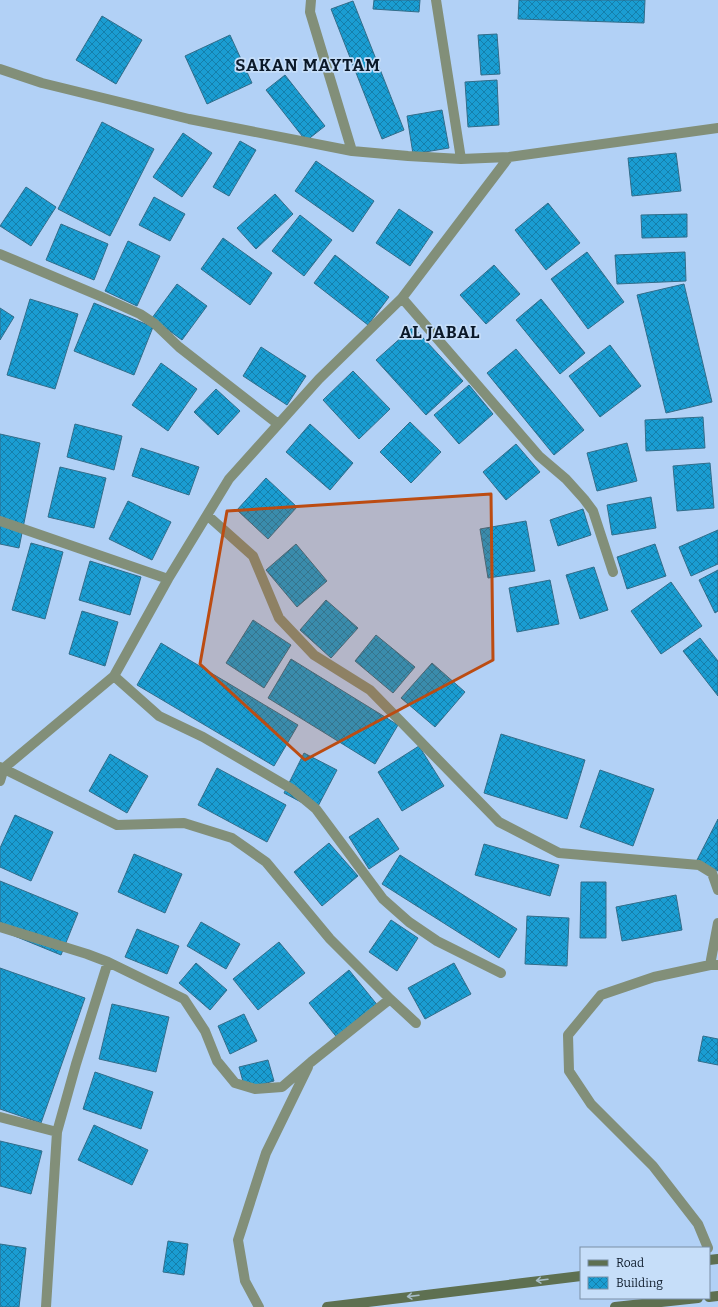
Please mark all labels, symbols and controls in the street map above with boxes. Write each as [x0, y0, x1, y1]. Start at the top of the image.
district label: SAKAN MAYTAM [235, 55, 381, 76]
district label: AL JABAL [400, 322, 480, 343]
legend [580, 1247, 710, 1299]
text: Road [616, 1256, 644, 1270]
text: Building [616, 1276, 663, 1290]
one-way arrow [536, 1277, 549, 1284]
one-way arrow [407, 1292, 420, 1300]

